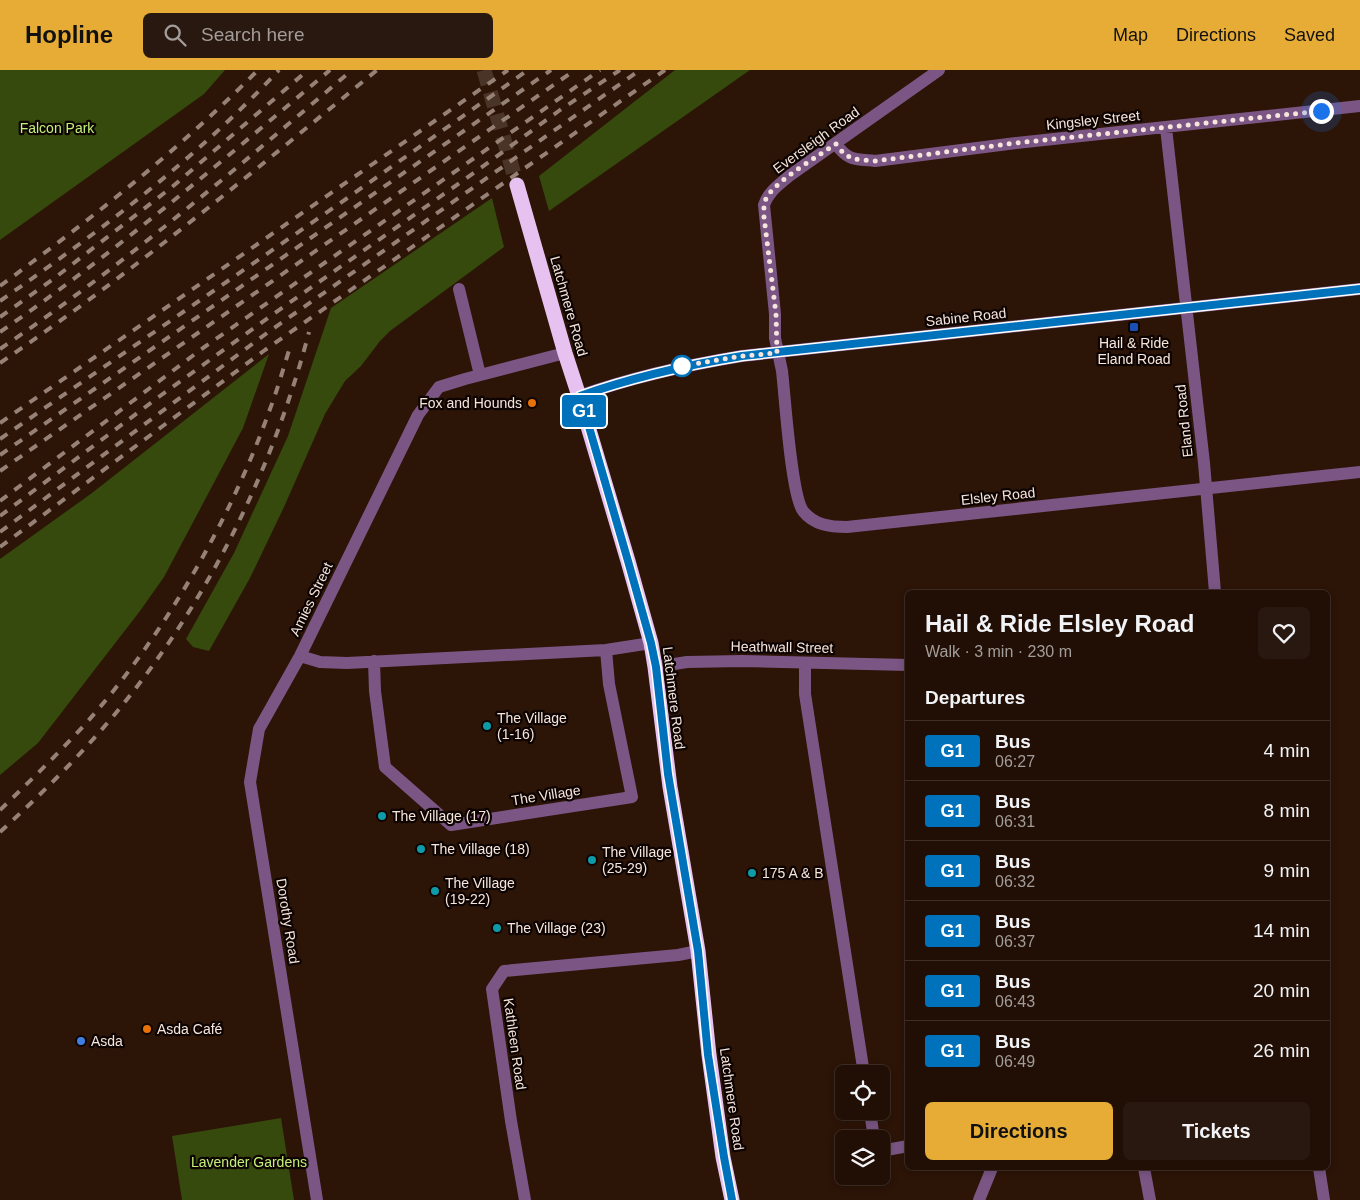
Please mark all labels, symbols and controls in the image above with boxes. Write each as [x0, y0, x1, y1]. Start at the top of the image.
search box [143, 13, 493, 58]
text: Hopline [25, 21, 113, 48]
icon: search [161, 21, 189, 49]
text: Search here [201, 24, 305, 45]
text: Map [1113, 25, 1148, 45]
text: Directions [1176, 25, 1256, 45]
text: Saved [1284, 25, 1335, 45]
your location [1309, 99, 1334, 124]
street label: Eversleigh Road [770, 103, 862, 177]
street label: Kingsley Street [1045, 107, 1141, 133]
park label: Falcon Park [20, 120, 95, 136]
street label: Latchmere Road [547, 254, 591, 358]
street label: Sabine Road [925, 305, 1007, 329]
marker: Hail & Ride Eland Road [1128, 321, 1140, 333]
place label: Hail & Ride Eland Road [1097, 335, 1171, 367]
unlabelled marker [671, 355, 693, 377]
street label: Eland Road [1172, 384, 1196, 458]
place label: Fox and Hounds [419, 395, 522, 411]
line badge: G1 [562, 395, 606, 427]
marker: Fox and Hounds [526, 397, 538, 409]
text: G1 [572, 401, 596, 421]
street label: Elsley Road [960, 484, 1036, 508]
street label: Amies Street [286, 559, 336, 639]
button: heart [1258, 607, 1310, 659]
text: Hail & Ride Elsley Road [925, 610, 1194, 637]
street label: Heathwall Street [731, 638, 834, 656]
text: Walk · 3 min · 230 m [925, 643, 1072, 660]
street label: Latchmere Road [660, 646, 688, 750]
text: Departures [925, 687, 1025, 708]
place label: The Village (1-16) [497, 710, 567, 742]
marker: The Village (1-16) [481, 720, 493, 732]
text: Bus [995, 731, 1031, 752]
text: 4 min [1264, 740, 1310, 761]
text: G1 [940, 741, 965, 761]
text: 06:27 [995, 753, 1035, 770]
street label: The Village [510, 782, 582, 808]
text: Bus [995, 791, 1031, 812]
text: 8 min [1264, 800, 1310, 821]
text: G1 [940, 801, 965, 821]
place label: The Village (17) [392, 808, 491, 824]
marker: The Village (17) [376, 810, 388, 822]
text: 06:31 [995, 813, 1035, 830]
place label: The Village (18) [431, 841, 530, 857]
marker: The Village (18) [415, 843, 427, 855]
place label: The Village (25-29) [602, 844, 672, 876]
text: Bus [995, 851, 1031, 872]
marker: The Village (25-29) [586, 854, 598, 866]
text: 9 min [1264, 860, 1310, 881]
text: G1 [940, 861, 965, 881]
place label: 175 A & B [762, 865, 824, 881]
marker: 175 A & B [746, 867, 758, 879]
text: 06:32 [995, 873, 1035, 890]
place label: The Village (19-22) [445, 875, 515, 907]
street label: Dorothy Road [273, 877, 303, 965]
marker: The Village (19-22) [429, 885, 441, 897]
text: Bus [995, 911, 1031, 932]
place label: The Village (23) [507, 920, 606, 936]
text: 14 min [1253, 920, 1310, 941]
text: G1 [940, 921, 965, 941]
marker: The Village (23) [491, 922, 503, 934]
text: 06:37 [995, 933, 1035, 950]
text: Bus [995, 971, 1031, 992]
text: 20 min [1253, 980, 1310, 1001]
text: G1 [940, 981, 965, 1001]
text: 06:43 [995, 993, 1035, 1010]
street label: Kathleen Road [501, 997, 529, 1091]
place label: Asda Café [157, 1021, 223, 1037]
marker: Asda Café [141, 1023, 153, 1035]
text: Bus [995, 1031, 1031, 1052]
place label: Asda [91, 1033, 123, 1049]
marker: Asda [75, 1035, 87, 1047]
text: 26 min [1253, 1040, 1310, 1061]
text: G1 [940, 1041, 965, 1061]
street label: Latchmere Road [717, 1047, 747, 1151]
text: 06:49 [995, 1053, 1035, 1070]
map controls [835, 1065, 890, 1185]
button: locate [835, 1065, 890, 1120]
button: Directions [925, 1102, 1113, 1160]
button: Tickets [1123, 1102, 1310, 1160]
button: layers [835, 1130, 890, 1185]
park label: Lavender Gardens [191, 1154, 307, 1170]

